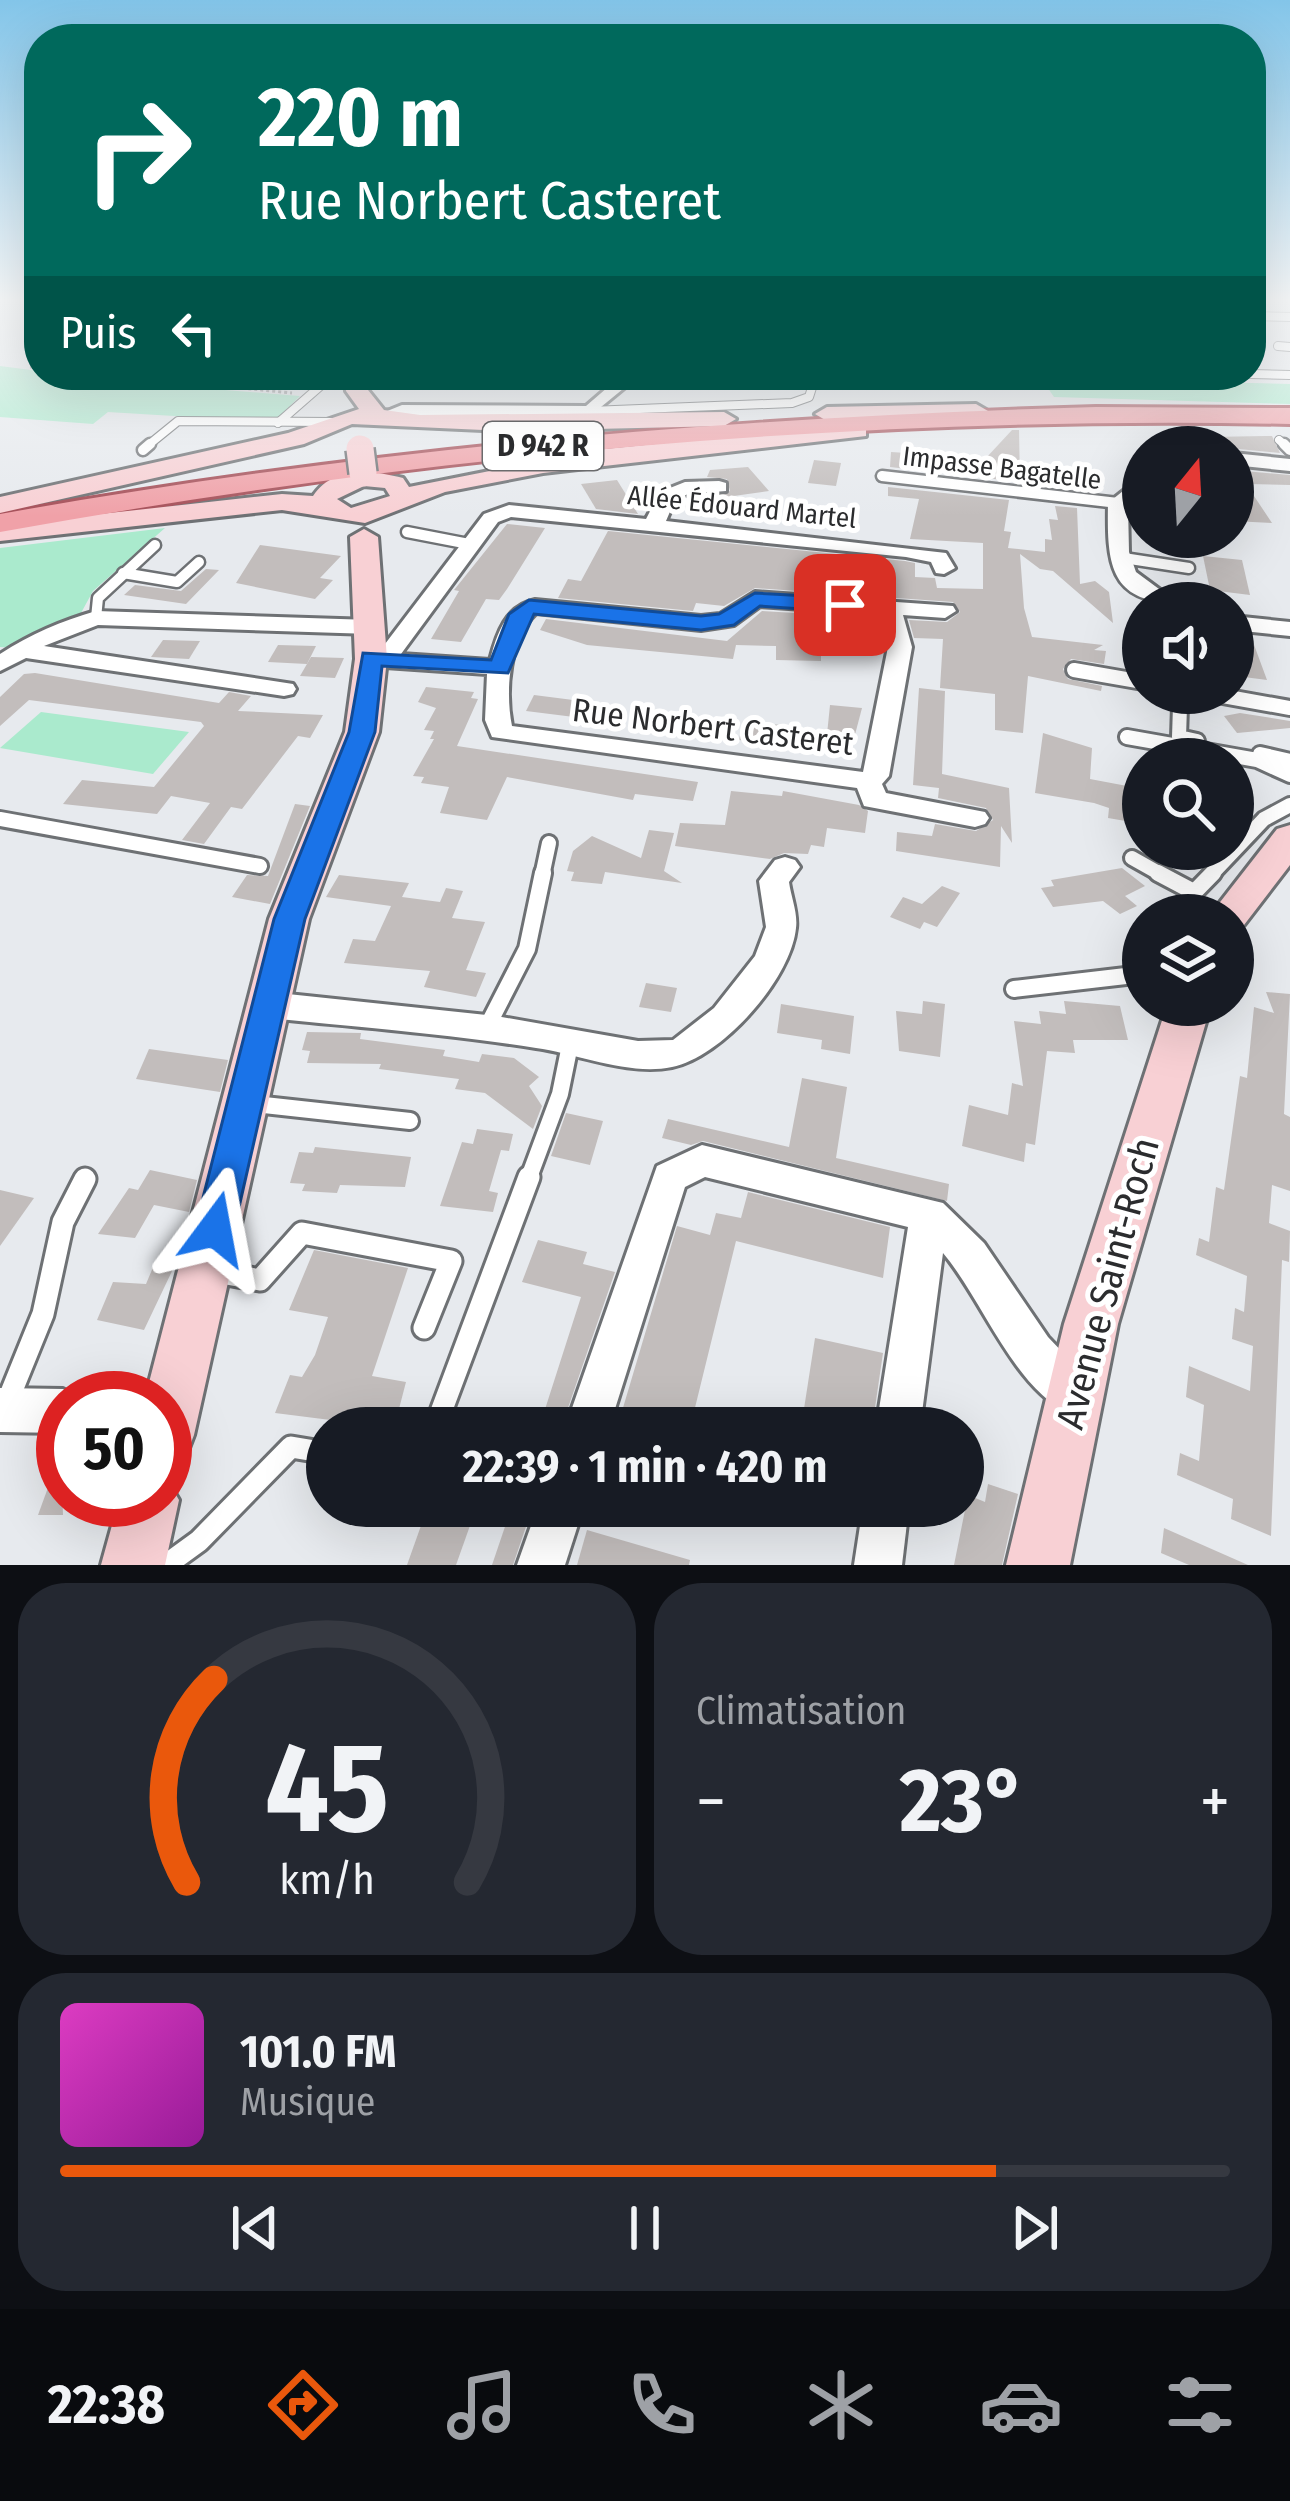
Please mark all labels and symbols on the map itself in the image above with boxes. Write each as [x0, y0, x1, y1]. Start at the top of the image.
road number: D 942 R [483, 422, 603, 470]
north arrow [1122, 426, 1254, 558]
street label: Impasse Bagatelle [901, 440, 1103, 496]
street label: Allée Édouard Martel [626, 478, 858, 535]
pin [794, 554, 896, 656]
street label: Rue Norbert Casteret [570, 690, 856, 764]
street label: Avenue Saint-Roch [1047, 1133, 1169, 1434]
position arrow [152, 1166, 278, 1292]
speed limit sign: 50 [36, 1371, 192, 1527]

